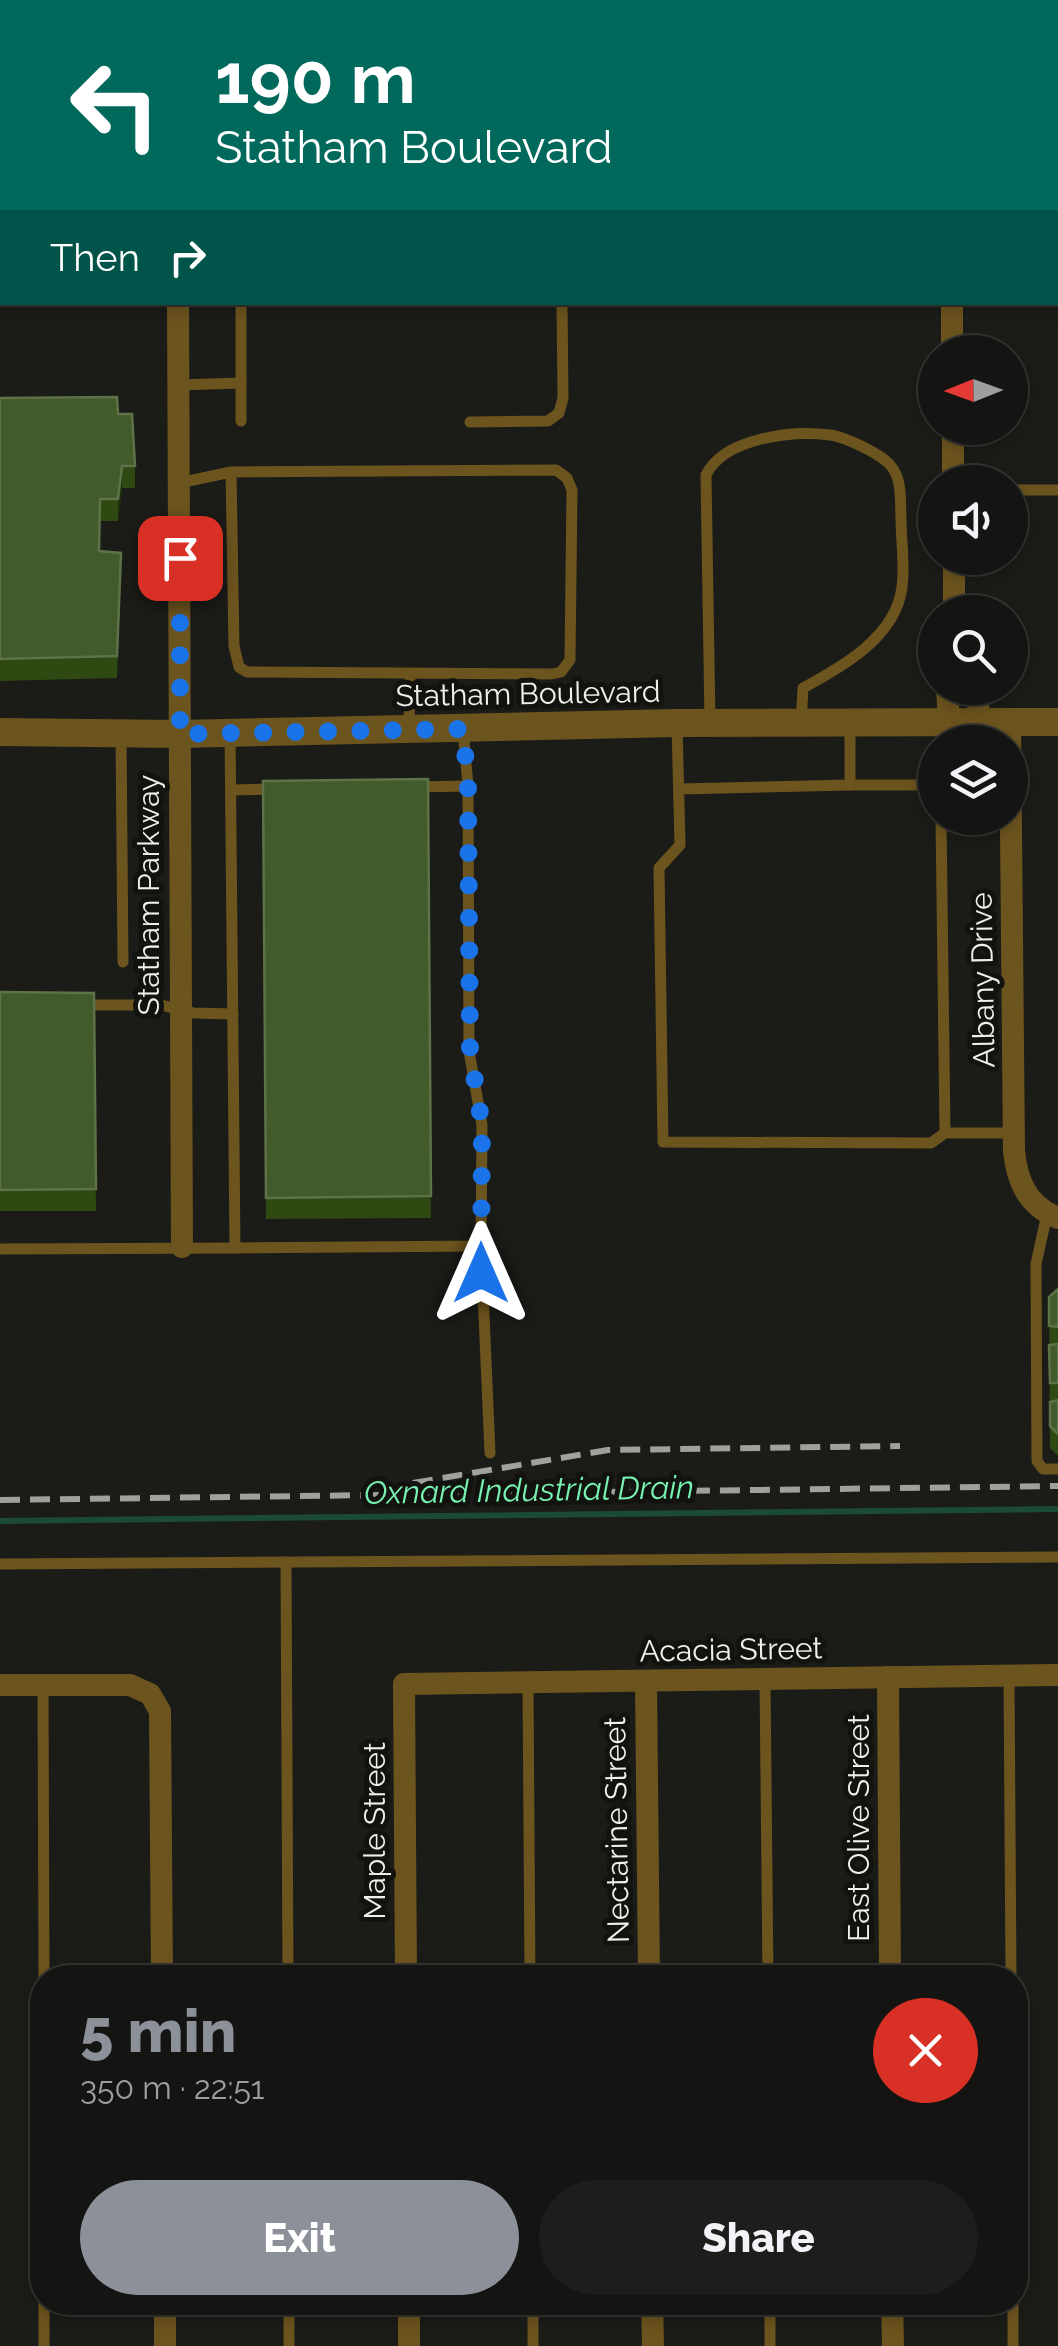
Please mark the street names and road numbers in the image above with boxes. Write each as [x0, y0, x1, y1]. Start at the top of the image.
street label: Statham Boulevard [395, 674, 661, 713]
street label: Statham Parkway [131, 775, 166, 1015]
street label: Albany Drive [963, 892, 1002, 1068]
street label: Acacia Street [639, 1630, 823, 1669]
street label: East Olive Street [841, 1714, 876, 1942]
street label: Nectarine Street [597, 1717, 636, 1943]
street label: Maple Street [357, 1742, 392, 1920]

